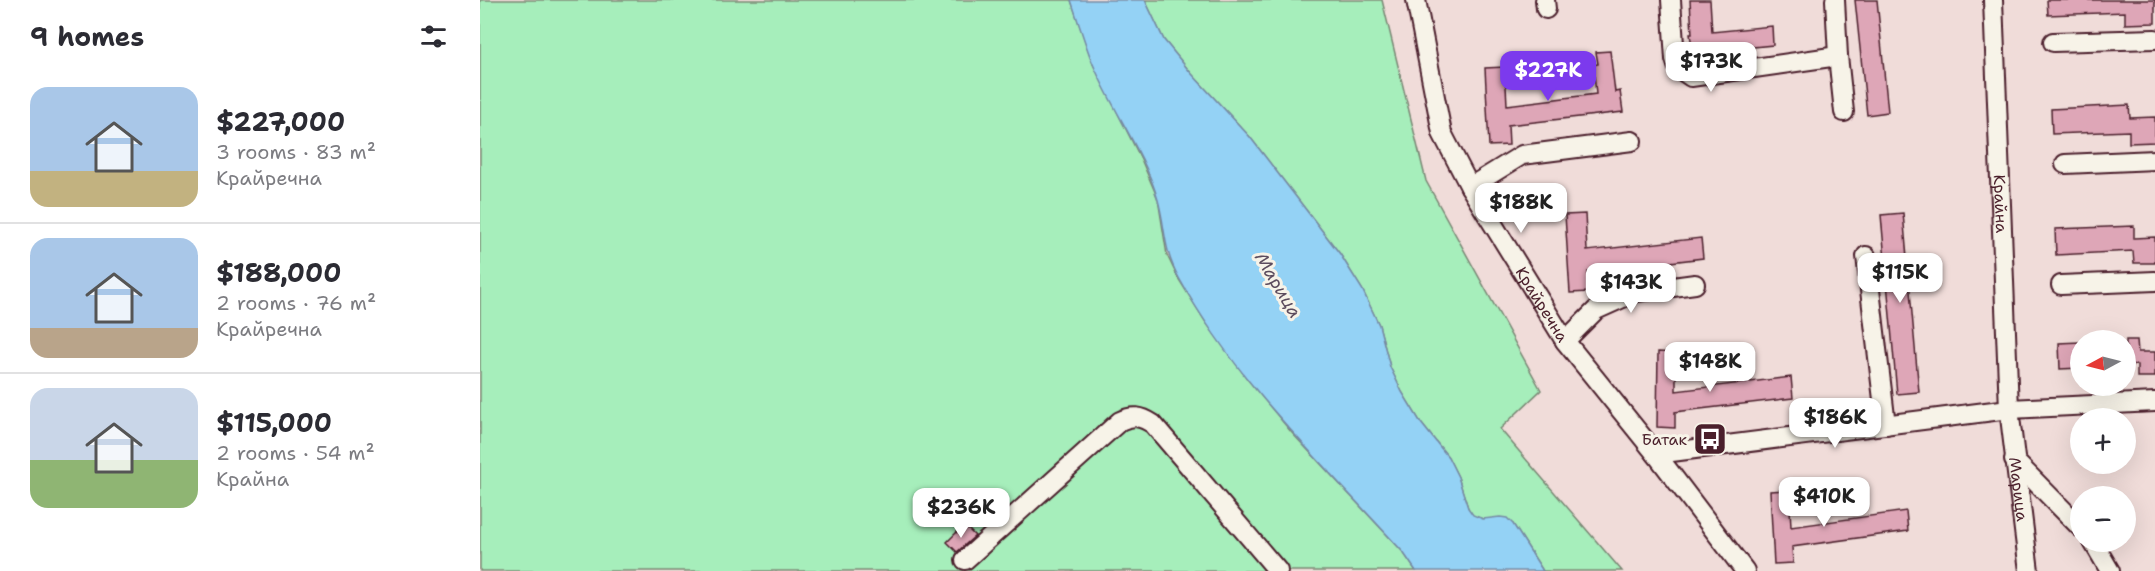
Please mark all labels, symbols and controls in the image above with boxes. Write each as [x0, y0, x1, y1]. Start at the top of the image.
text: 9 homes [30, 19, 144, 54]
icon: filters [417, 20, 450, 53]
pin: $173K [1669, 42, 1753, 93]
text: $173K [1680, 48, 1742, 74]
pin: $227K [1506, 51, 1590, 102]
text: $227K [1514, 57, 1582, 83]
text: $227,000 [216, 104, 345, 139]
icon: home [78, 111, 150, 183]
text: 3 rooms · 83 m² [216, 139, 376, 165]
text: Крайречна [216, 165, 322, 191]
street label: Крайна [1989, 174, 2013, 234]
pin: $188K [1479, 183, 1563, 234]
text: $188K [1489, 189, 1553, 215]
water label: Марица [1249, 248, 1307, 322]
pin: $115K [1858, 253, 1942, 304]
text: $188,000 [216, 255, 341, 290]
text: $115K [1872, 259, 1928, 285]
icon: home [78, 262, 150, 334]
street label: Крайречна [1511, 263, 1573, 346]
pin: $143K [1589, 263, 1673, 314]
text: $143K [1600, 269, 1662, 295]
text: 2 rooms · 76 m² [216, 290, 376, 316]
text: Крайречна [216, 316, 322, 342]
north arrow [2070, 330, 2136, 396]
map controls [2070, 330, 2136, 552]
pin: $148K [1668, 342, 1752, 393]
text: $148K [1678, 348, 1742, 374]
pin: $186K [1793, 398, 1877, 449]
text: $186K [1803, 404, 1867, 430]
text: $115,000 [216, 405, 332, 440]
button: + [2070, 408, 2136, 474]
icon: home [78, 412, 150, 484]
bus stop icon: Батак [1692, 421, 1728, 457]
place label: Батак [1641, 429, 1687, 450]
text: 2 rooms · 54 m² [216, 440, 375, 466]
street label: Марица [2004, 456, 2033, 523]
text: Крайна [216, 466, 289, 492]
pin: $410K [1782, 477, 1866, 528]
text: $410K [1793, 483, 1855, 509]
button: − [2070, 486, 2136, 552]
pin: $236K [919, 488, 1003, 539]
text: $236K [927, 494, 995, 520]

